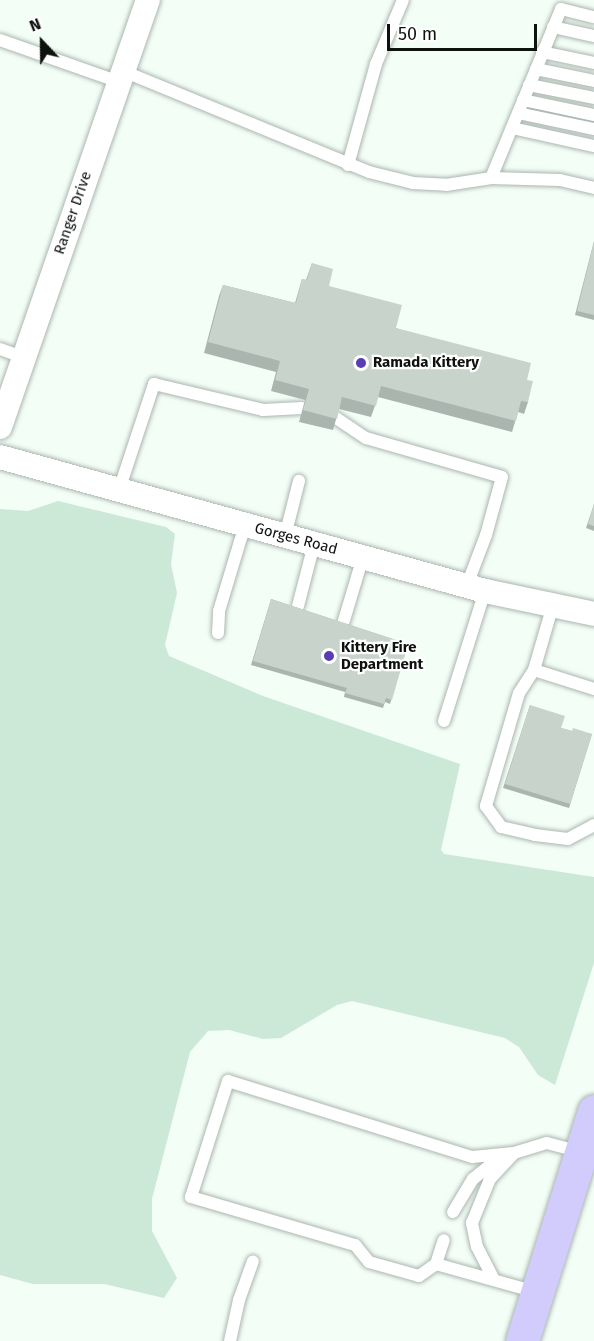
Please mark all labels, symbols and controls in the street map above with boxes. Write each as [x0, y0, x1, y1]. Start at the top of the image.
north arrow [12, 12, 72, 72]
scale bar [390, 12, 540, 50]
text: N [27, 14, 44, 36]
text: 50 m [398, 23, 437, 45]
street label: Ranger Drive [50, 169, 96, 257]
place label: Ramada Kittery [373, 354, 479, 372]
marker: Ramada Kittery [354, 356, 368, 370]
street label: Gorges Road [253, 519, 339, 559]
place label: Kittery Fire Department [341, 638, 423, 673]
marker: Kittery Fire Department [322, 649, 336, 663]

